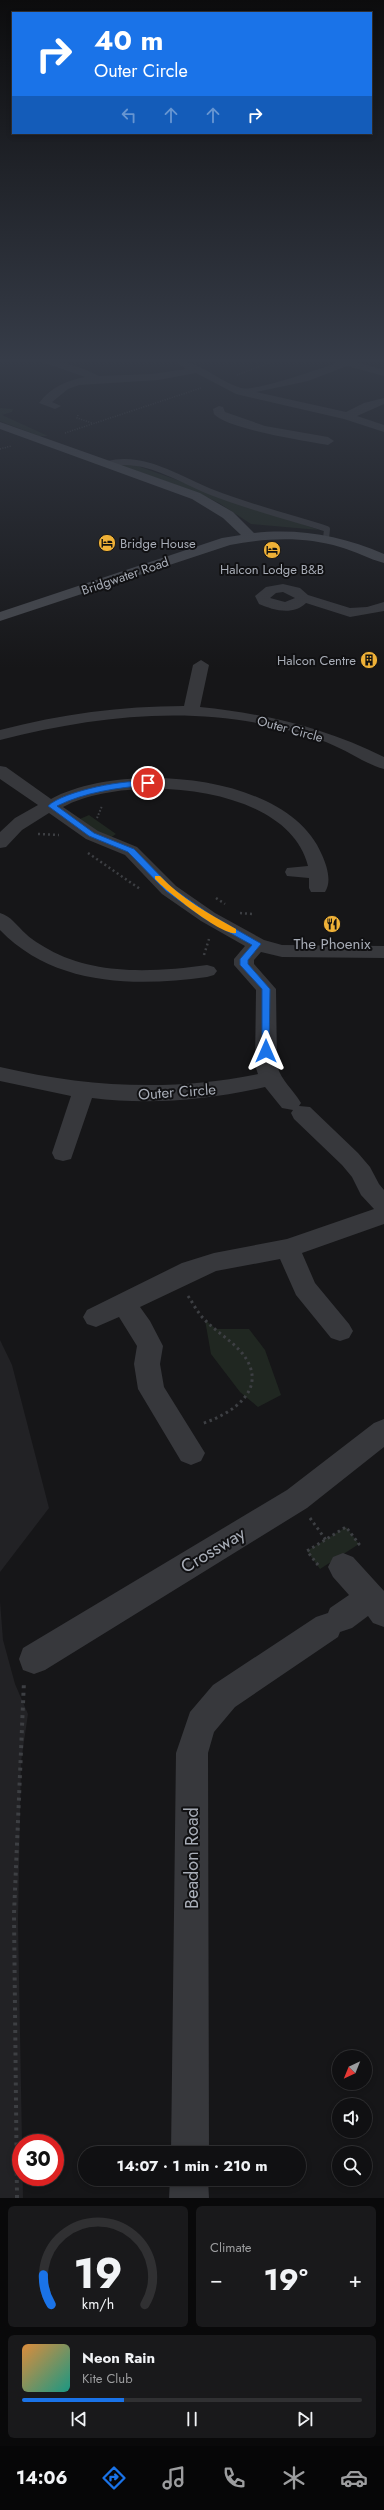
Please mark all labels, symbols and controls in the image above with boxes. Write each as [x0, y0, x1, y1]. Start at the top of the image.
text: 40 m [94, 20, 163, 61]
icon: right [28, 28, 80, 80]
text: Outer Circle [94, 58, 188, 84]
icon: left [118, 104, 140, 126]
icon: ahead [160, 104, 182, 126]
icon: ahead [202, 104, 224, 126]
icon: right [244, 104, 266, 126]
hotel icon: Bridge House [97, 533, 117, 553]
place label: Bridge House [120, 534, 196, 553]
hotel icon: Halcon Lodge B&B [262, 540, 282, 560]
street label: Bridgwater Road [79, 552, 171, 600]
place label: Halcon Lodge B&B [220, 560, 324, 579]
building icon: Halcon Centre [359, 650, 379, 670]
place label: Halcon Centre [277, 651, 356, 670]
street label: Outer Circle [255, 711, 325, 747]
pin [131, 766, 165, 800]
icon: arrive [137, 772, 159, 794]
restaurant icon: The Phoenix [322, 914, 342, 934]
place label: The Phoenix [293, 933, 371, 955]
position arrow [245, 1030, 287, 1072]
street label: Outer Circle [137, 1078, 217, 1106]
street label: Crossway [176, 1520, 250, 1579]
street label: Beadon Road [179, 1807, 205, 1909]
north arrow [332, 2050, 372, 2090]
map controls [332, 2050, 372, 2186]
button: sound [332, 2098, 372, 2138]
speed limit sign: 30 [12, 2134, 64, 2186]
button: search [332, 2146, 372, 2186]
text: 14:07 · 1 min · 210 m [117, 2155, 267, 2177]
text: Climate [210, 2238, 251, 2257]
text: 19 [74, 2242, 122, 2303]
text: 19° [264, 2258, 308, 2301]
text: − [210, 2263, 223, 2295]
text: + [348, 2263, 362, 2295]
text: km/h [82, 2293, 114, 2313]
text: Neon Rain [82, 2347, 155, 2369]
text: Kite Club [82, 2369, 133, 2388]
icon: previous [68, 2408, 90, 2430]
icon: pause [181, 2408, 203, 2430]
icon: next [294, 2408, 316, 2430]
icon: directions [100, 2464, 128, 2492]
icon: music [160, 2464, 188, 2492]
icon: phone [220, 2464, 248, 2492]
icon: climate [280, 2464, 308, 2492]
icon: car [340, 2464, 368, 2492]
text: 14:06 [16, 2465, 68, 2491]

